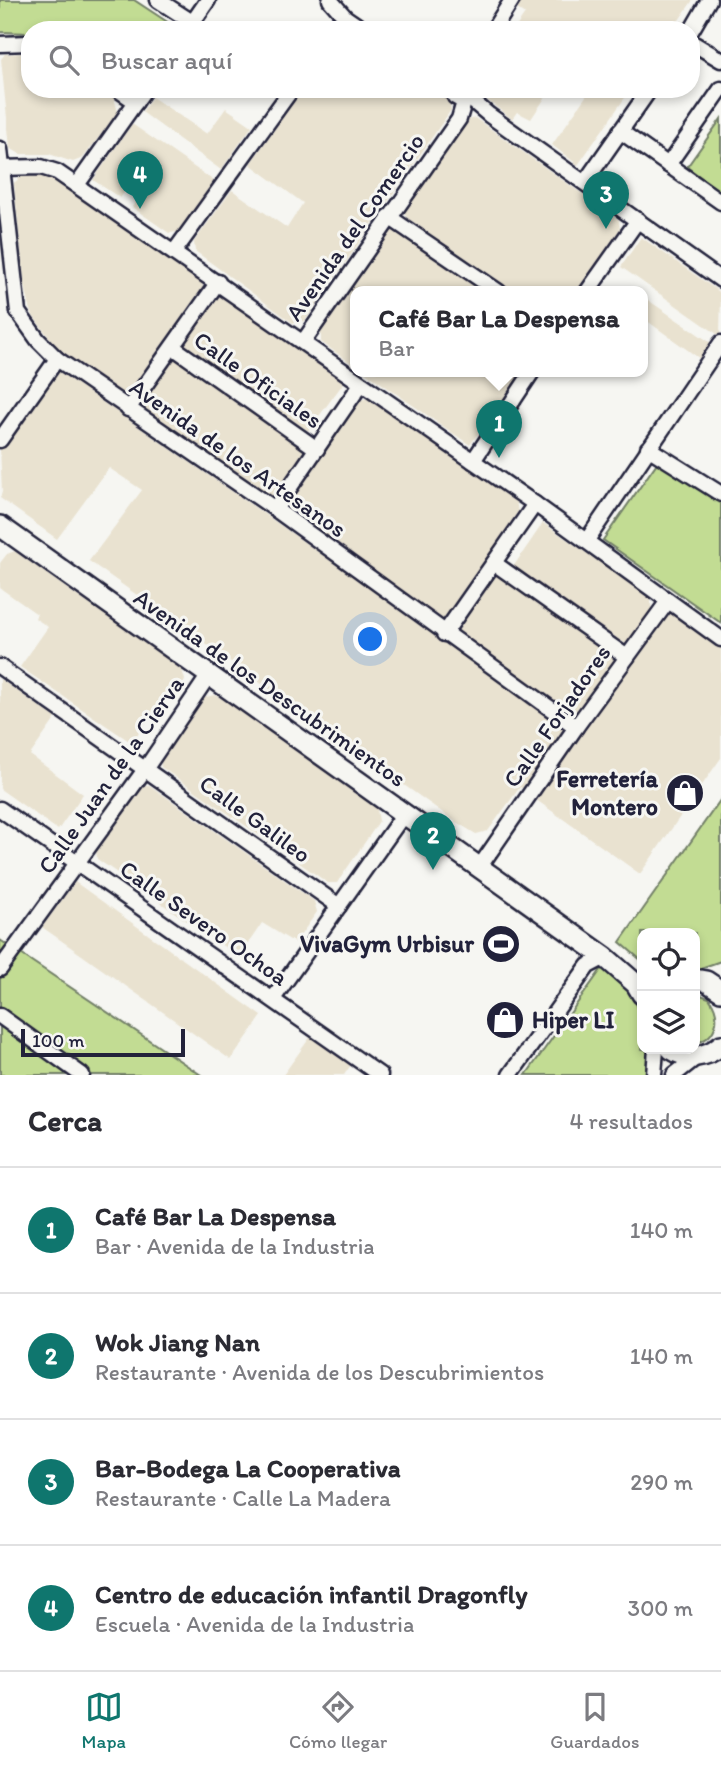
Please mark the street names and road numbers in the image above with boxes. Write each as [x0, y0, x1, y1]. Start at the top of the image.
street label: Avenida del Comercio [279, 127, 430, 326]
street label: Calle Oficiales [189, 325, 328, 434]
street label: Avenida de los Artesanos [124, 372, 352, 543]
street label: Avenida de los Descubrimientos [129, 582, 412, 793]
street label: Calle Forjadores [497, 639, 617, 793]
street label: Calle Juan de la Cierva [31, 670, 190, 879]
street label: Calle Galileo [194, 768, 317, 869]
street label: Calle Severo Ochoa [115, 854, 294, 992]

